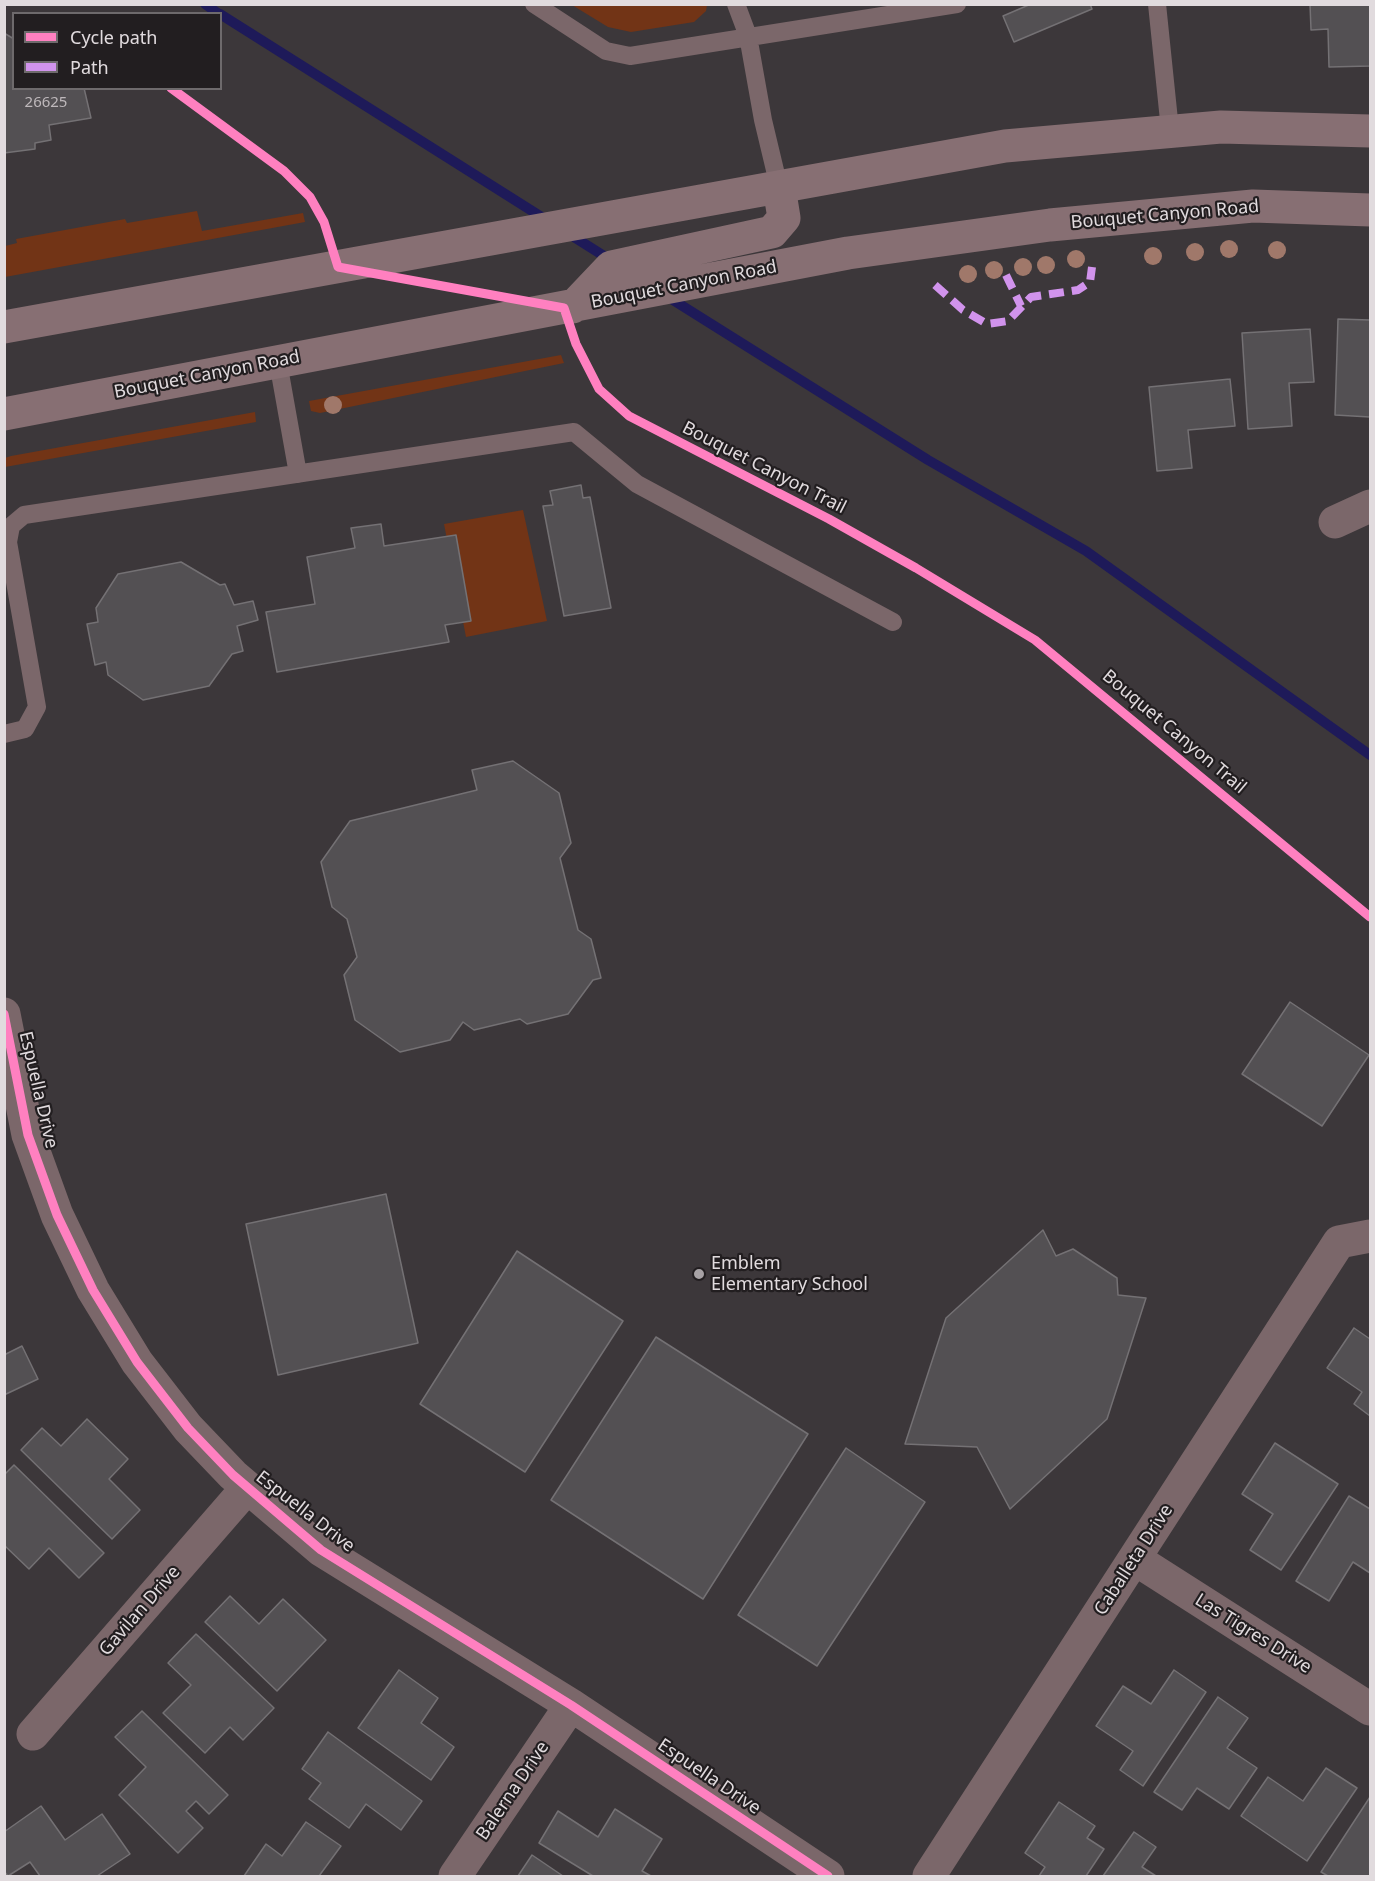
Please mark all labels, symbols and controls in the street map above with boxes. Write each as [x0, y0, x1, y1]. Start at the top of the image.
legend [12, 12, 222, 90]
text: Cycle path [70, 25, 157, 49]
text: Path [70, 55, 109, 79]
house number: 26625 [25, 94, 67, 112]
street label: Bouquet Canyon Road [1070, 196, 1260, 234]
street label: Bouquet Canyon Road [589, 256, 779, 314]
street label: Bouquet Canyon Road [112, 346, 302, 404]
street label: Bouquet Canyon Trail [678, 417, 850, 519]
street label: Bouquet Canyon Trail [1098, 665, 1250, 799]
street label: Espuella Drive [14, 1029, 62, 1151]
place label: Emblem Elementary School [711, 1253, 868, 1296]
marker: Emblem Elementary School [692, 1267, 706, 1281]
street label: Espuella Drive [251, 1467, 359, 1557]
street label: Caballeta Drive [1090, 1500, 1178, 1620]
street label: Gavilan Drive [95, 1562, 185, 1660]
street label: Las Tigres Drive [1191, 1589, 1315, 1679]
street label: Espuella Drive [653, 1735, 765, 1819]
street label: Balerna Drive [472, 1738, 554, 1844]

